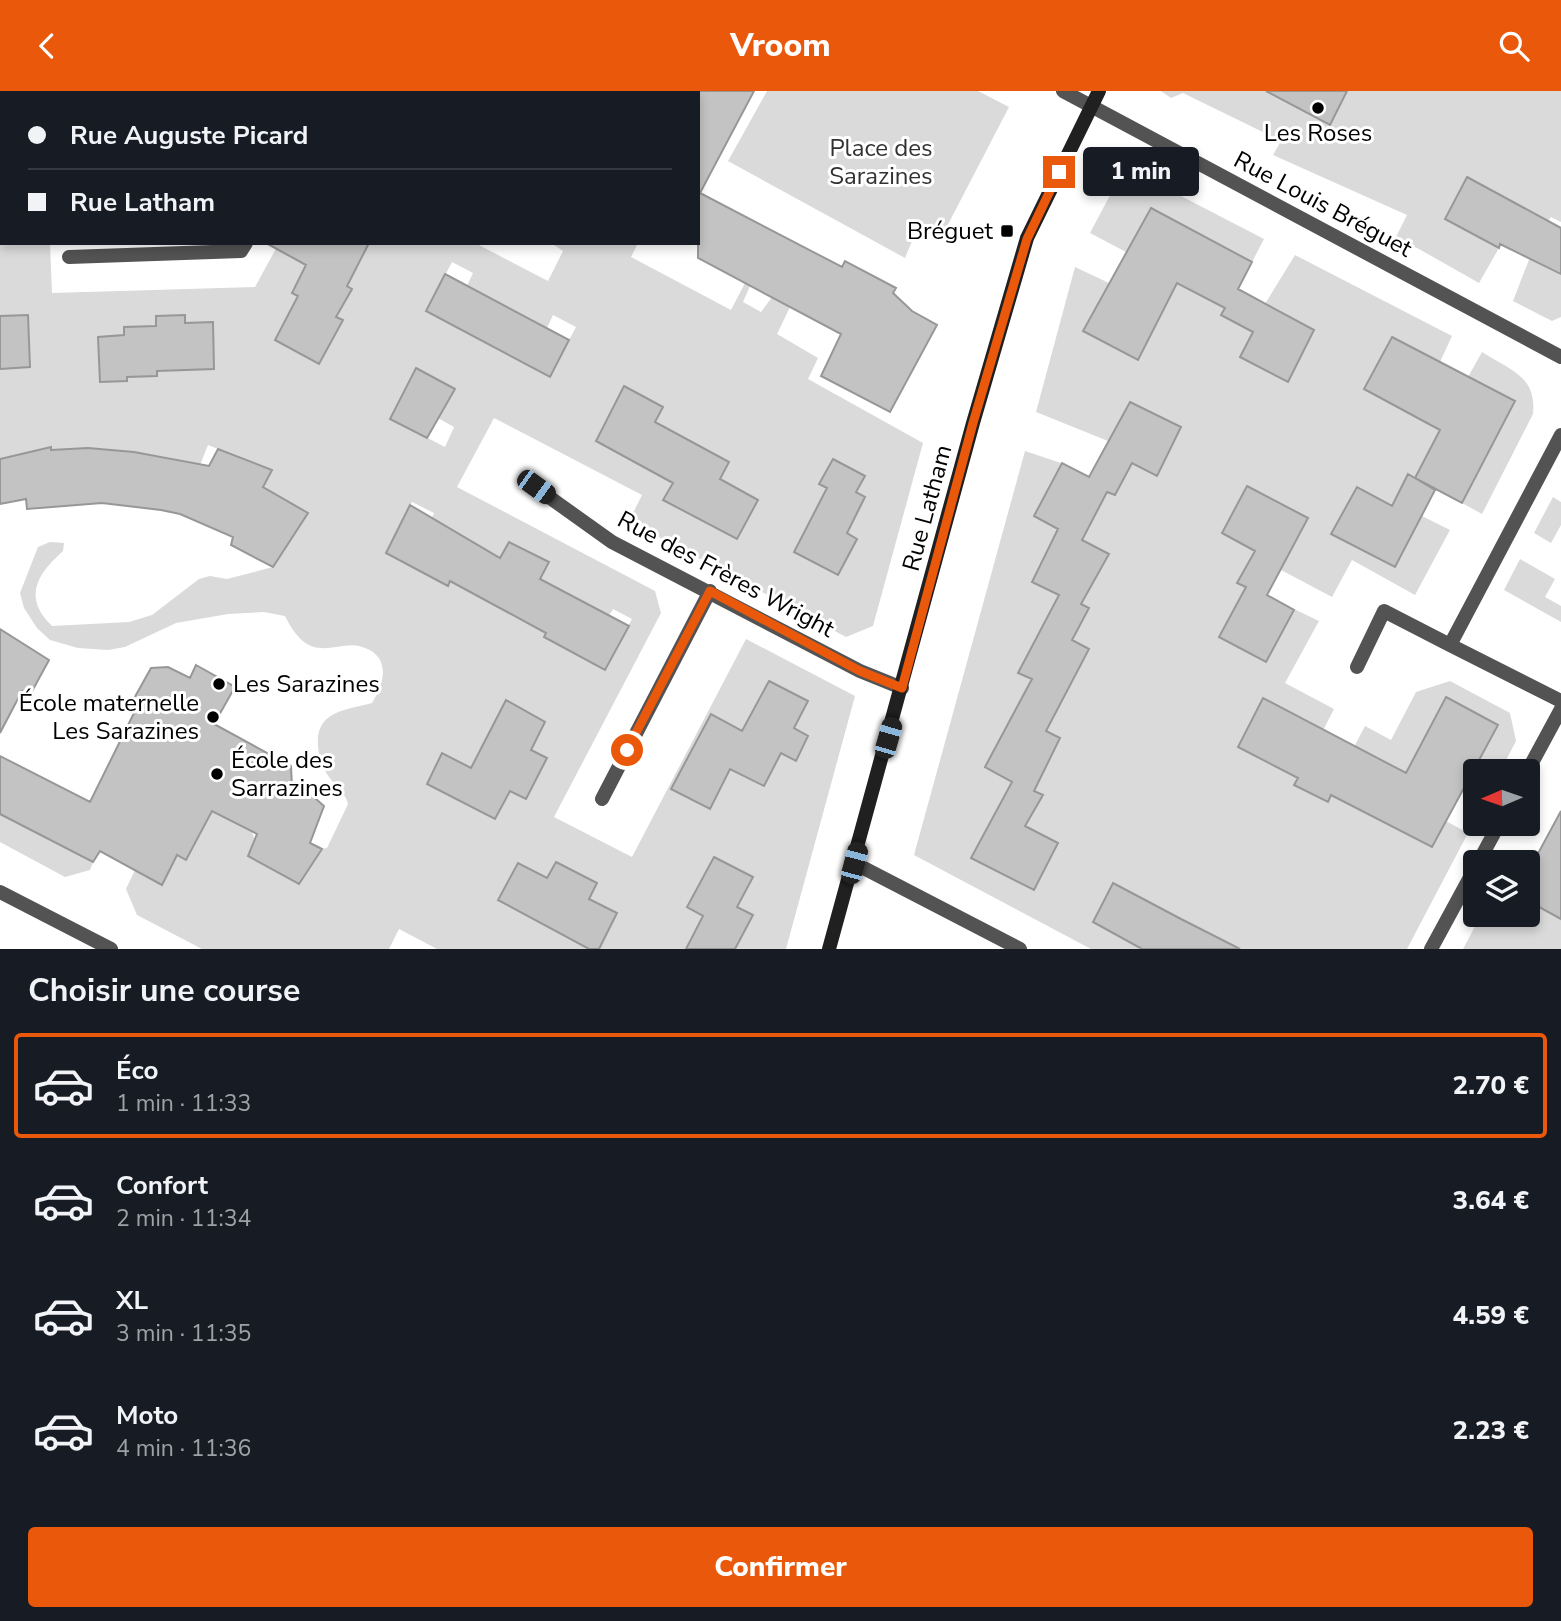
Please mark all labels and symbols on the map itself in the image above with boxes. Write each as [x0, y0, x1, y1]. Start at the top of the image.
marker: Les Roses [1310, 100, 1326, 116]
place label: Les Roses [1264, 117, 1372, 149]
park label: Place des Sarazines [829, 132, 933, 192]
street label: Rue Louis Bréguet [1228, 143, 1418, 265]
callout: 1 min [1084, 147, 1199, 197]
route end [1043, 156, 1075, 188]
place label: Bréguet [907, 215, 994, 247]
marker: Bréguet [999, 223, 1015, 239]
street label: Rue Latham [895, 441, 959, 575]
car [513, 466, 560, 508]
street label: Rue des Frères Wright [612, 503, 841, 645]
place label: Les Sarazines [233, 668, 380, 700]
marker: Les Sarazines [211, 676, 227, 692]
place label: École maternelle Les Sarazines [19, 687, 199, 747]
marker: École maternelle Les Sarazines [205, 709, 221, 725]
car [873, 715, 904, 761]
route start [611, 734, 643, 766]
place label: École des Sarrazines [231, 744, 343, 804]
north arrow [1463, 759, 1540, 837]
marker: École des Sarrazines [209, 766, 225, 782]
car [839, 840, 870, 886]

